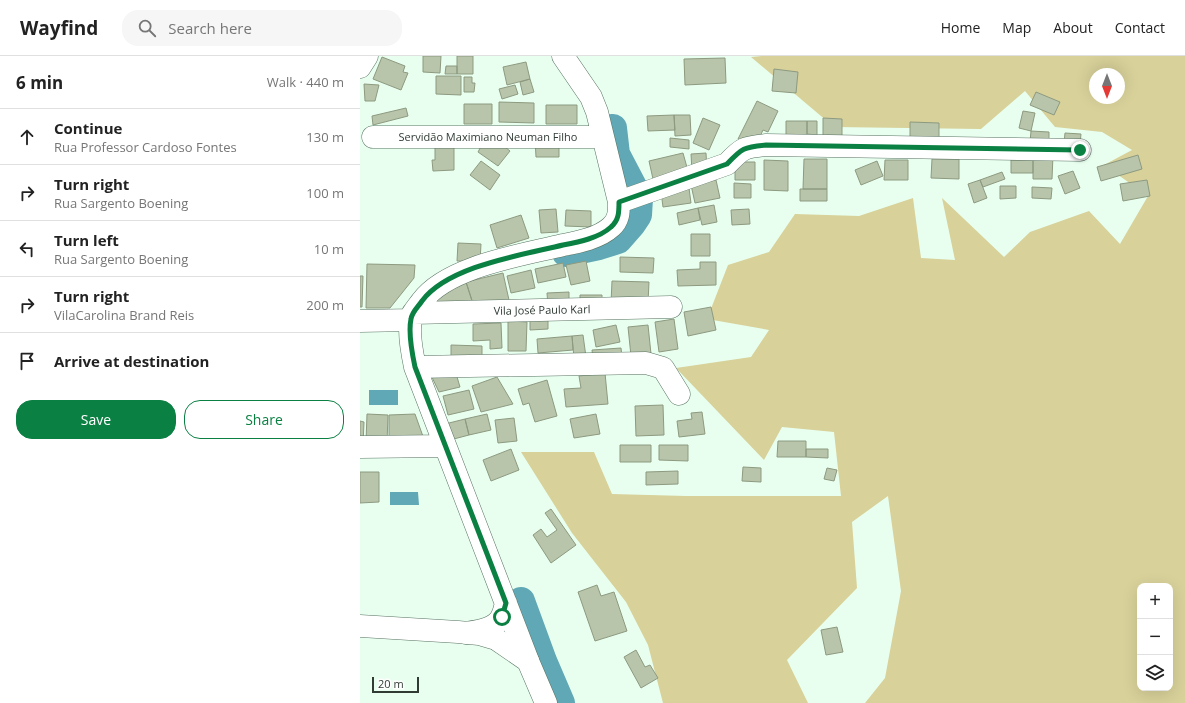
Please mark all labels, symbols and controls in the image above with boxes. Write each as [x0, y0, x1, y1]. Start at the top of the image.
search box [122, 10, 402, 46]
text: Wayfind [20, 15, 98, 41]
icon: search [136, 17, 158, 39]
text: Search here [168, 18, 252, 38]
text: Home [941, 18, 980, 37]
text: Map [1002, 18, 1031, 37]
text: About [1053, 18, 1093, 37]
text: Contact [1115, 18, 1165, 37]
north arrow [1089, 68, 1125, 104]
text: 6 min [16, 71, 63, 94]
text: Walk · 440 m [267, 73, 344, 91]
text: Continue [54, 118, 122, 138]
icon: ahead [16, 126, 38, 148]
text: 130 m [306, 128, 344, 146]
street label: Servidão Maximiano Neuman Filho [399, 129, 578, 144]
text: Rua Professor Cardoso Fontes [54, 138, 237, 156]
route end [1071, 141, 1089, 159]
text: Turn right [54, 174, 129, 194]
icon: right [16, 182, 38, 204]
text: 100 m [306, 184, 344, 202]
text: Rua Sargento Boening [54, 194, 188, 212]
text: Turn left [54, 230, 119, 250]
icon: left [16, 238, 38, 260]
text: 10 m [314, 240, 344, 258]
text: Rua Sargento Boening [54, 250, 188, 268]
text: Turn right [54, 286, 129, 306]
icon: right [16, 294, 38, 316]
text: 200 m [306, 296, 344, 314]
street label: Vila José Paulo Karl [493, 301, 591, 318]
text: VilaCarolina Brand Reis [54, 306, 194, 324]
icon: arrive [16, 350, 38, 372]
text: Arrive at destination [54, 351, 209, 371]
button: Save [16, 400, 176, 439]
button: Share [184, 400, 344, 439]
map controls [1137, 583, 1173, 691]
button: + [1137, 583, 1173, 619]
route start [493, 608, 511, 626]
button: − [1137, 619, 1173, 655]
button: layers [1137, 655, 1173, 691]
scale bar [372, 675, 419, 694]
text: 20 m [378, 676, 404, 691]

